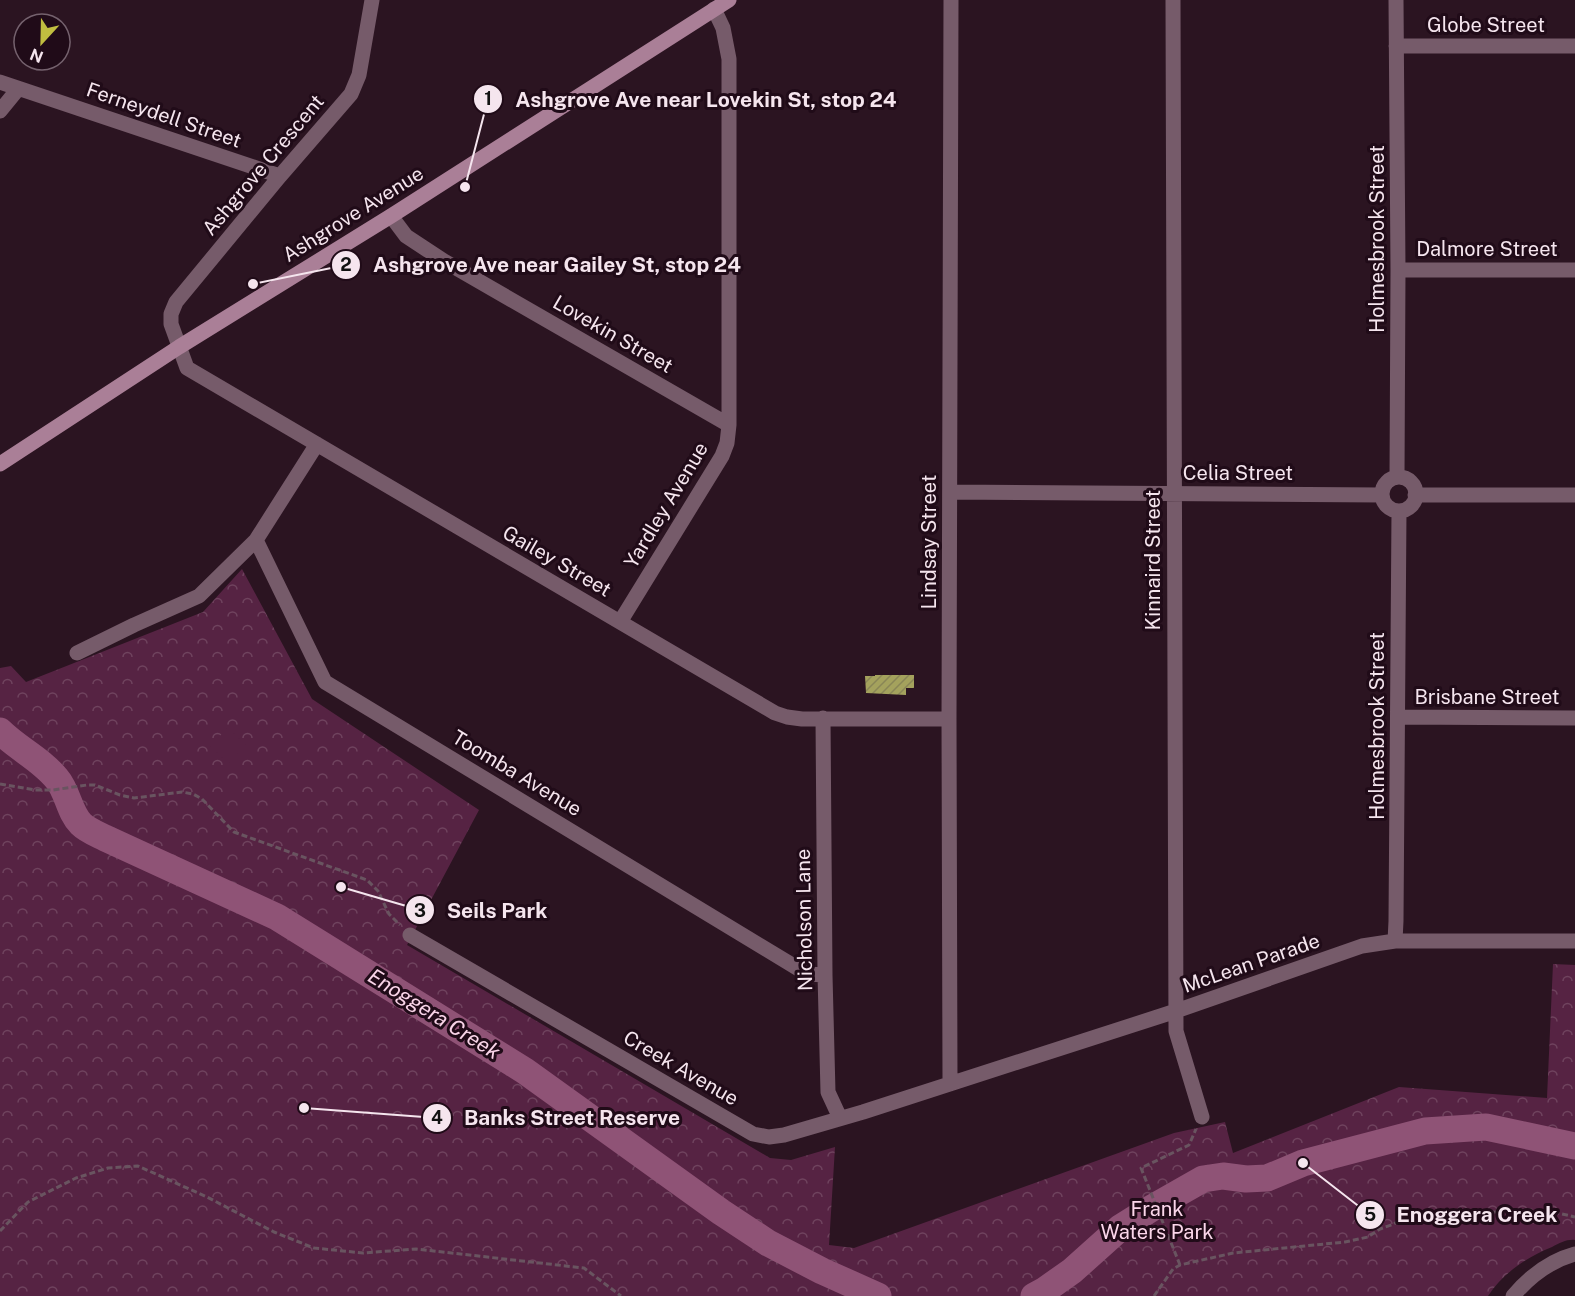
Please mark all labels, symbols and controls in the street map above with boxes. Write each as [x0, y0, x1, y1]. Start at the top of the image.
north arrow [12, 12, 72, 72]
street label: Globe Street [1427, 13, 1545, 37]
text: N [27, 44, 46, 67]
street label: Ferneydell Street [83, 77, 245, 153]
callout: Ashgrove Ave near Lovekin St, stop 24 [473, 80, 908, 119]
text: Ashgrove Ave near Lovekin St, stop 24 [515, 87, 897, 112]
text: 1 [484, 88, 492, 109]
street label: Ashgrove Crescent [197, 90, 329, 240]
street label: Holmesbrook Street [1365, 145, 1389, 333]
street label: Ashgrove Avenue [278, 161, 428, 267]
street label: Dalmore Street [1416, 237, 1558, 261]
callout: Ashgrove Ave near Gailey St, stop 24 [331, 245, 753, 284]
text: Ashgrove Ave near Gailey St, stop 24 [373, 252, 741, 277]
text: 2 [340, 254, 352, 275]
street label: Lovekin Street [549, 290, 677, 378]
street label: Yardley Avenue [619, 438, 713, 572]
street label: Celia Street [1183, 461, 1293, 485]
street label: Lindsay Street [917, 475, 941, 609]
street label: Kinnaird Street [1141, 490, 1165, 630]
street label: Gailey Street [498, 520, 616, 602]
street label: Holmesbrook Street [1365, 632, 1389, 820]
street label: Brisbane Street [1414, 685, 1560, 709]
street label: Toomba Avenue [448, 725, 586, 821]
street label: Nicholson Lane [791, 849, 817, 991]
callout: Seils Park [405, 891, 560, 930]
text: Seils Park [447, 898, 547, 923]
text: 3 [414, 900, 426, 921]
street label: McLean Parade [1179, 928, 1323, 998]
water label: Enoggera Creek [364, 963, 505, 1065]
street label: Creek Avenue [619, 1025, 743, 1111]
callout: Banks Street Reserve [422, 1098, 692, 1137]
text: Banks Street Reserve [464, 1105, 680, 1130]
text: 4 [431, 1107, 443, 1128]
callout: Enoggera Creek [1355, 1195, 1570, 1234]
park label: Frank Waters Park [1101, 1197, 1213, 1244]
text: Enoggera Creek [1397, 1202, 1557, 1227]
text: 5 [1364, 1204, 1376, 1225]

